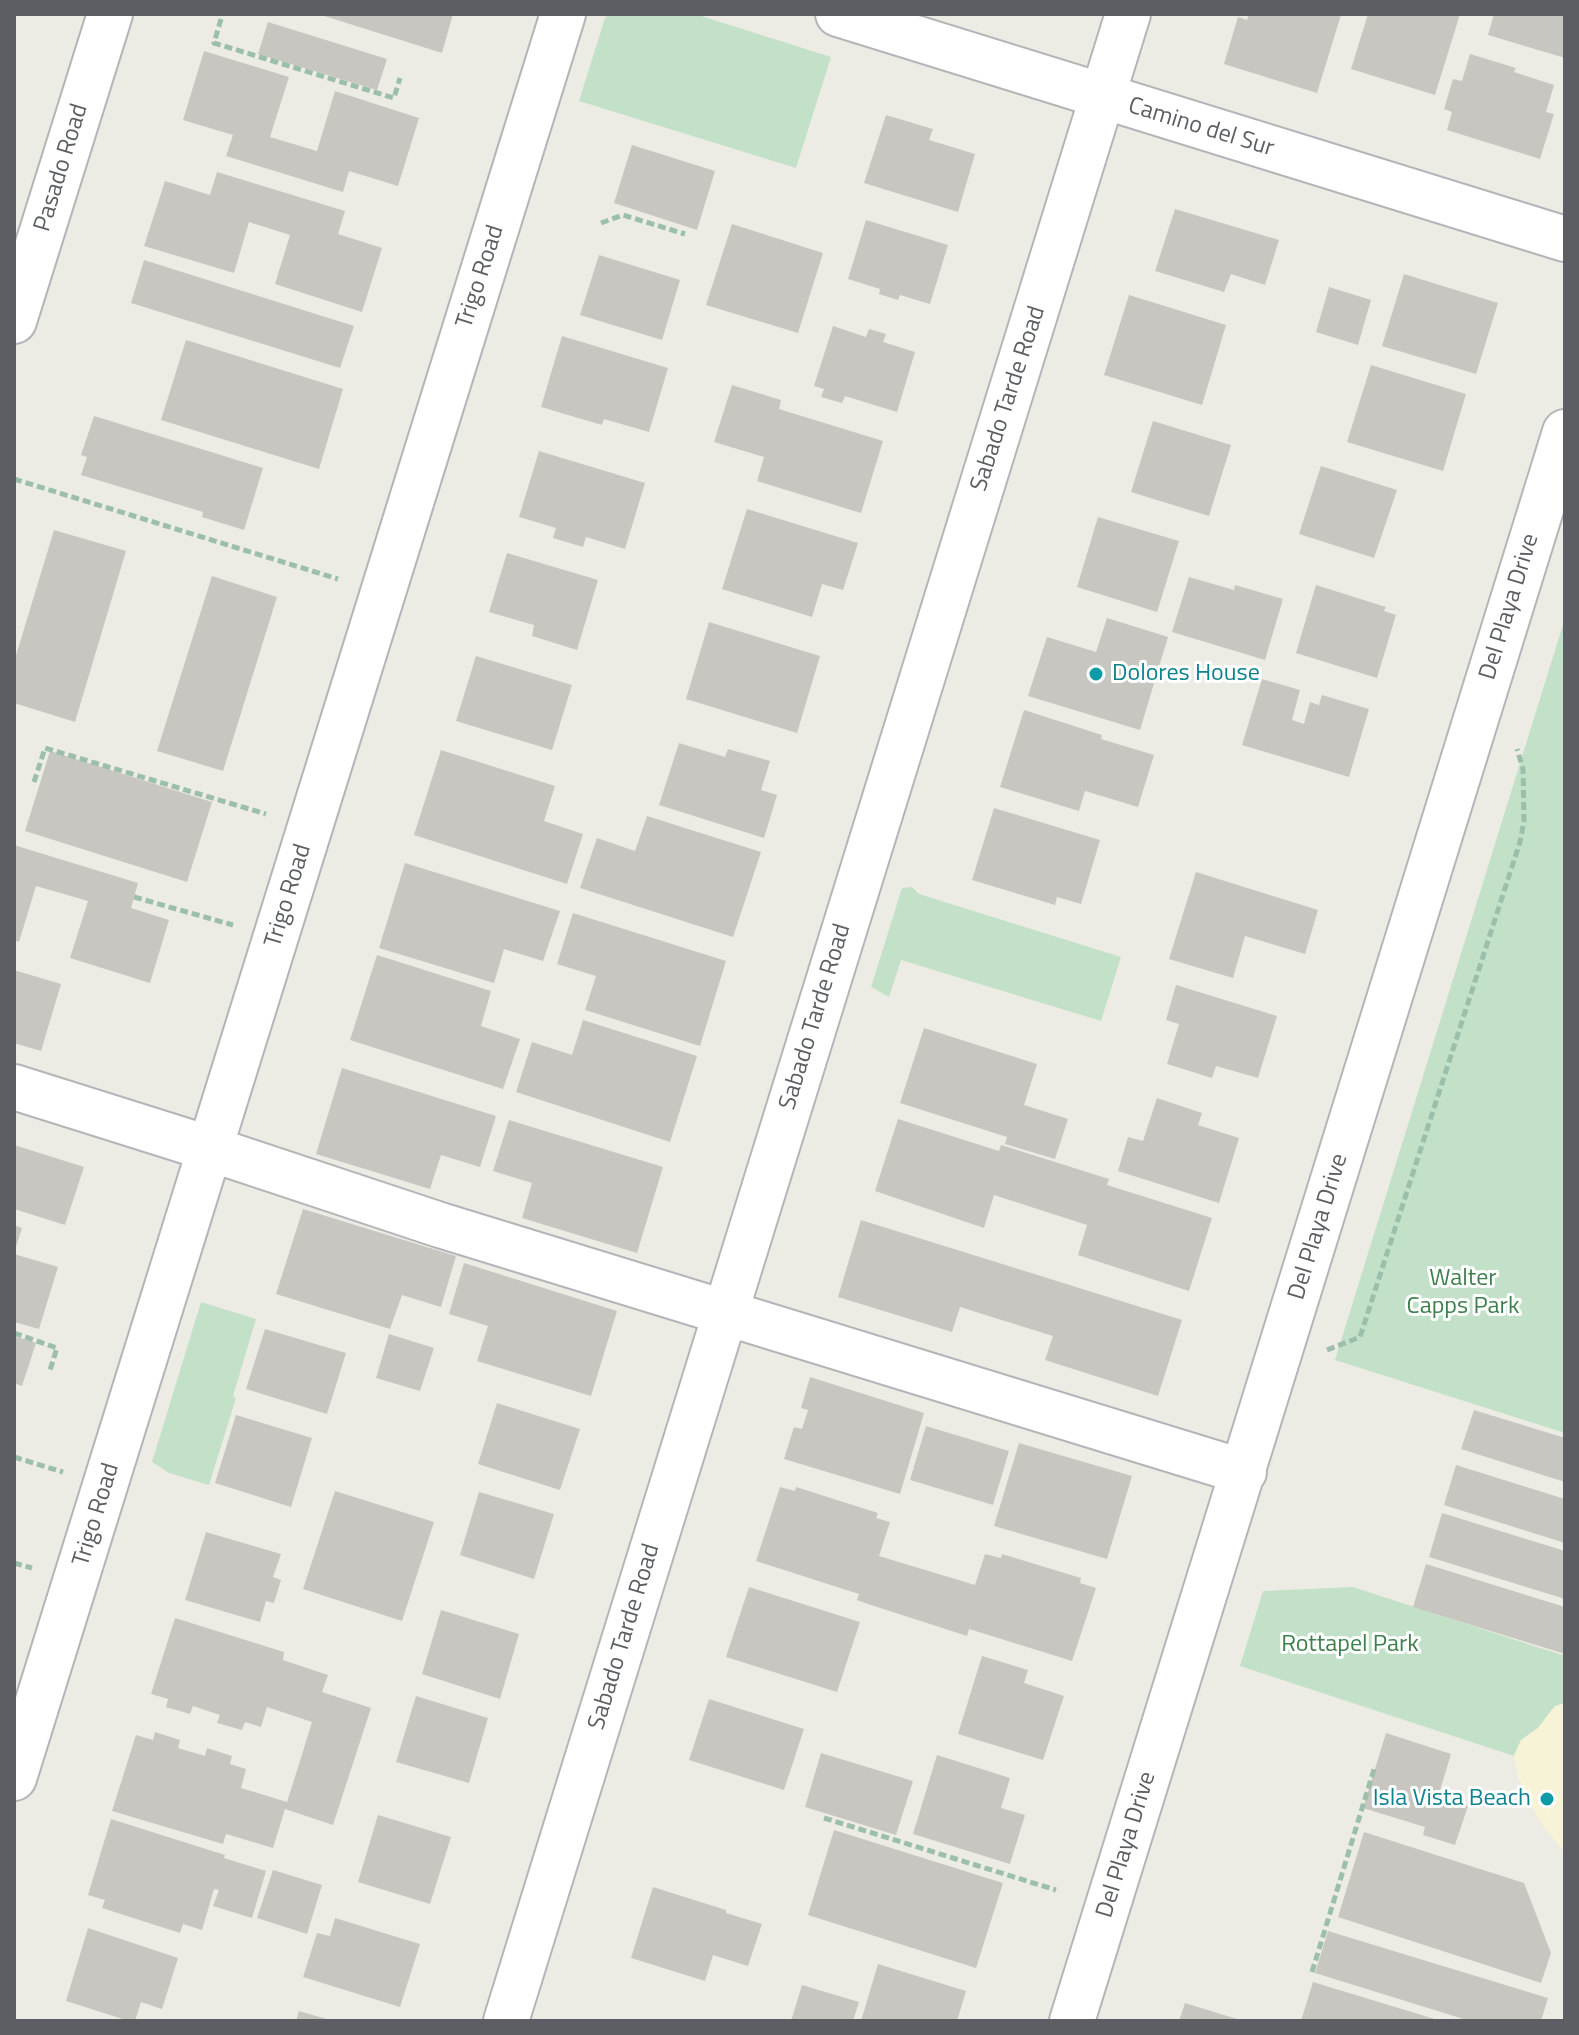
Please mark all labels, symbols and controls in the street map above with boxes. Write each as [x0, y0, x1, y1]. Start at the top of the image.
street label: Camino del Sur [1125, 92, 1277, 164]
street label: Pasado Road [29, 101, 95, 235]
street label: Trigo Road [451, 222, 511, 332]
street label: Sabado Tarde Road [966, 303, 1052, 495]
street label: Del Playa Drive [1474, 530, 1546, 684]
place label: Dolores House [1112, 660, 1260, 688]
marker: Dolores House [1087, 665, 1105, 683]
street label: Trigo Road [260, 841, 318, 951]
street label: Sabado Tarde Road [774, 921, 858, 1113]
street label: Del Playa Drive [1283, 1150, 1355, 1304]
park label: Walter Capps Park [1407, 1265, 1519, 1321]
street label: Trigo Road [68, 1460, 126, 1570]
street label: Sabado Tarde Road [583, 1541, 667, 1733]
park label: Rottapel Park [1281, 1631, 1419, 1659]
street label: Del Playa Drive [1091, 1768, 1163, 1922]
place label: Isla Vista Beach [1373, 1785, 1531, 1813]
marker: Isla Vista Beach [1538, 1790, 1556, 1808]

